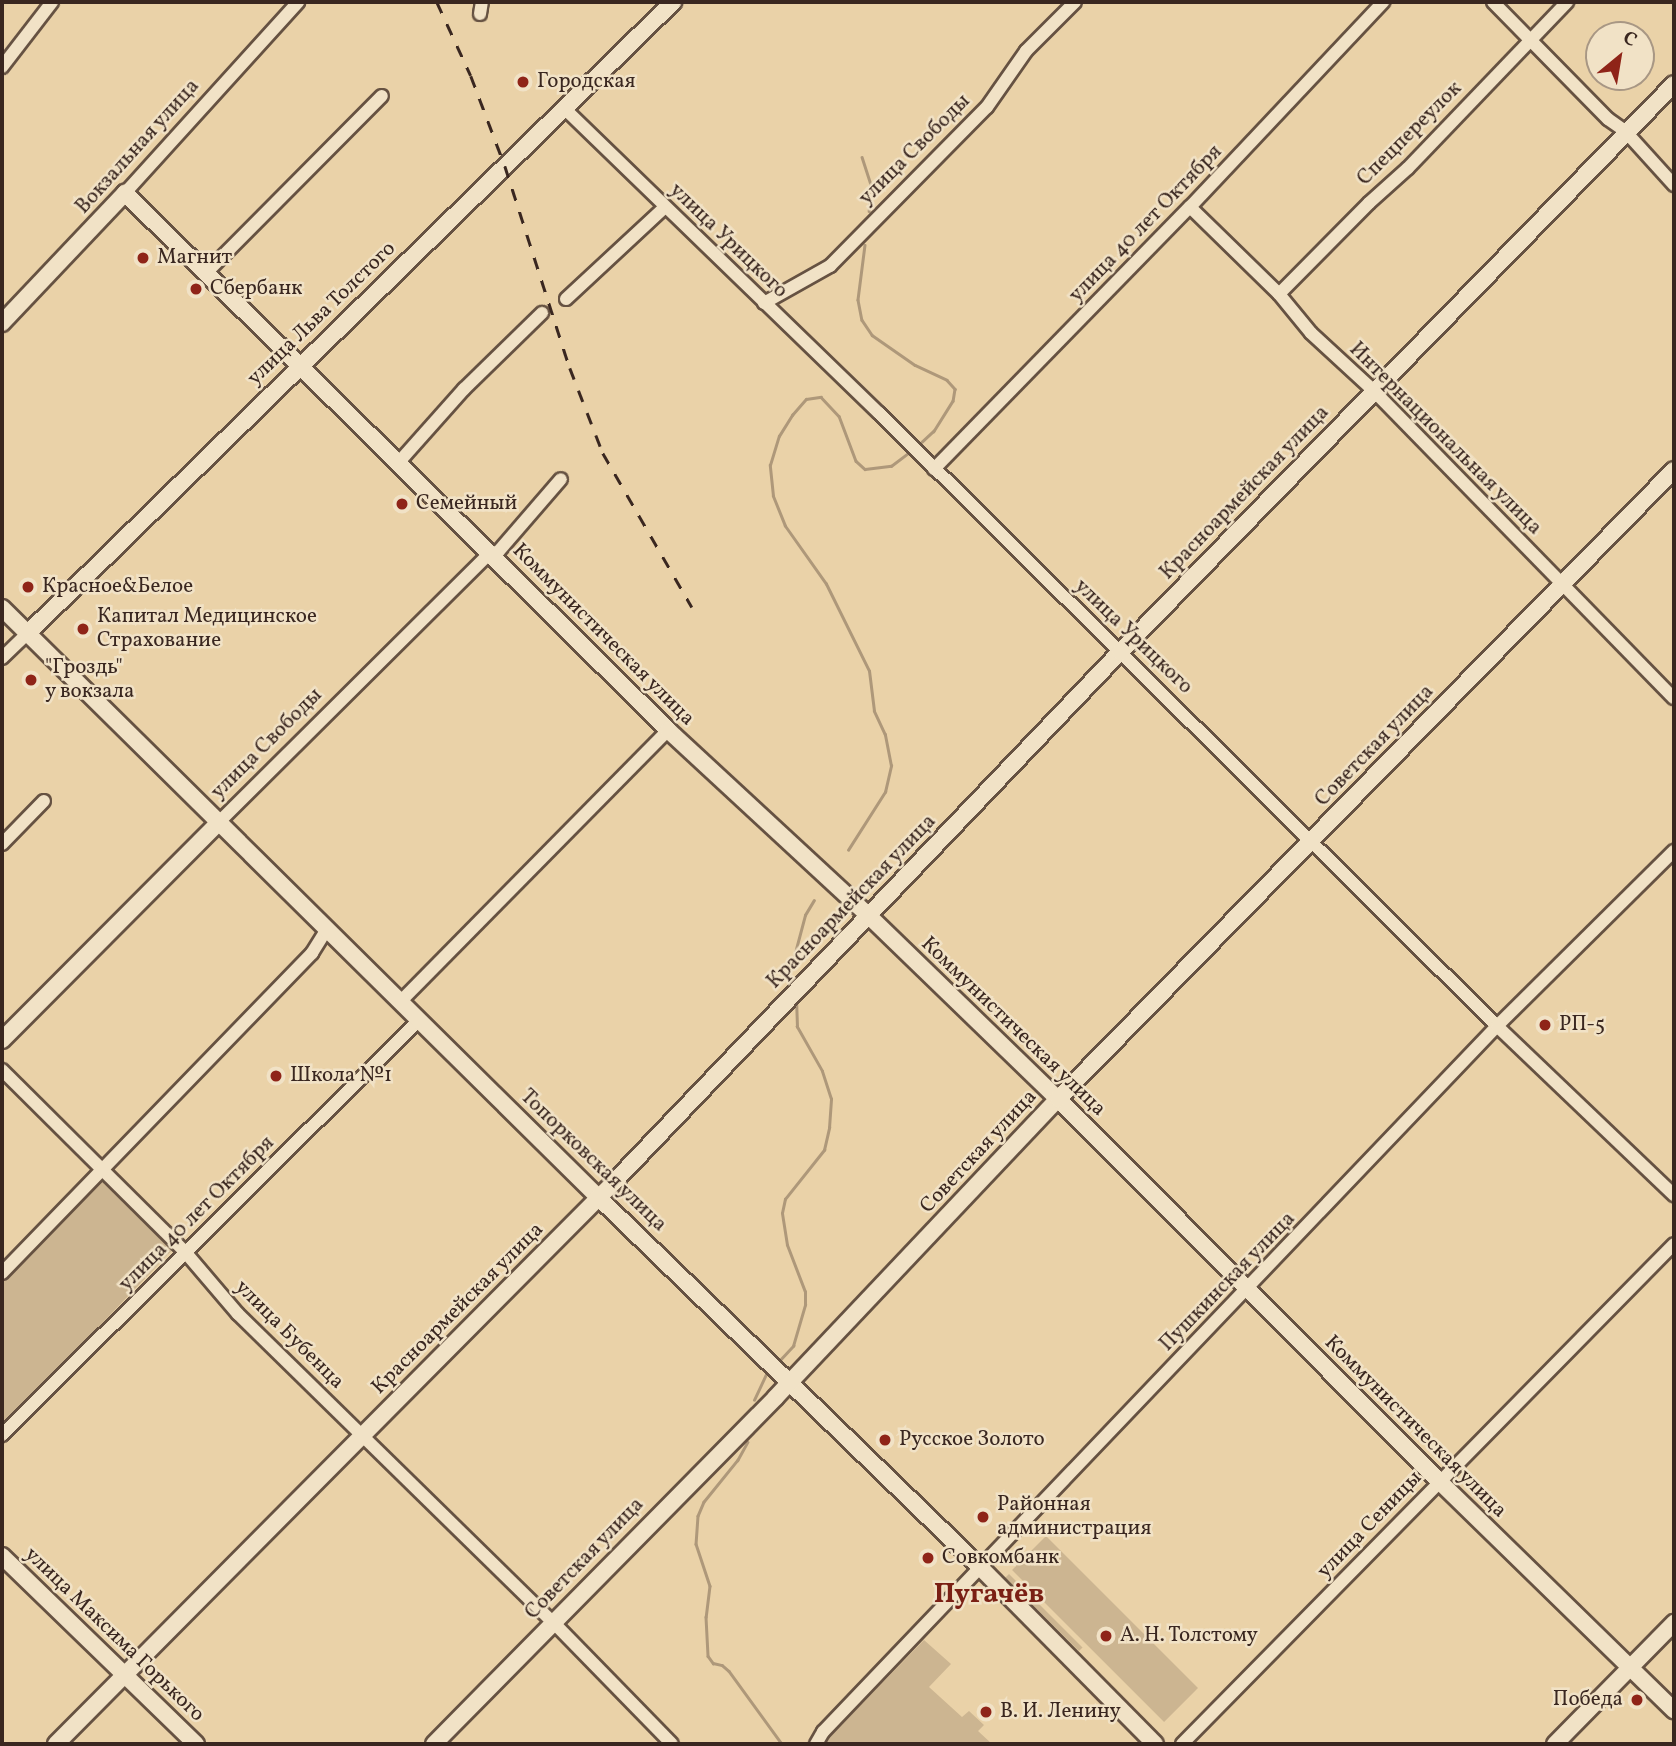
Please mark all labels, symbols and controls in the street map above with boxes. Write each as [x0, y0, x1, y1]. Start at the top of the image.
north arrow [1585, 21, 1655, 91]
text: С [1618, 25, 1641, 54]
place label: Городская [537, 69, 636, 95]
street label: Вокзальная улица [71, 74, 205, 220]
marker: Городская [515, 74, 531, 90]
street label: Спецпереулок [1353, 77, 1467, 191]
street label: улица Свободы [854, 89, 976, 211]
street label: улица 40 лет Октября [1064, 140, 1228, 308]
street label: улица Урицкого [664, 178, 792, 304]
street label: улица Льва Толстого [242, 236, 402, 392]
place label: Магнит [157, 245, 232, 271]
marker: Магнит [135, 250, 151, 266]
place label: Сбербанк [210, 276, 302, 302]
marker: Сбербанк [188, 281, 204, 297]
street label: Интернациональная улица [1343, 337, 1547, 541]
street label: Красноармейская улица [1155, 400, 1335, 586]
place label: Семейный [416, 491, 517, 517]
marker: Семейный [394, 496, 410, 512]
street label: Коммунистическая улица [506, 538, 700, 732]
place label: Красное&Белое [42, 574, 193, 600]
street label: улица Урицкого [1069, 574, 1197, 700]
marker: Красное&Белое [20, 579, 36, 595]
place label: Капитал Медицинское Страхование [97, 604, 317, 654]
marker: Капитал Медицинское Страхование [75, 621, 91, 637]
place label: "Гроздь" у вокзала [45, 655, 135, 705]
marker: "Гроздь" у вокзала [23, 672, 39, 688]
street label: Советская улица [1310, 680, 1440, 812]
street label: улица Свободы [206, 683, 328, 805]
street label: Красноармейская улица [762, 809, 942, 995]
street label: Коммунистическая улица [915, 932, 1111, 1122]
place label: РП-5 [1559, 1012, 1605, 1038]
marker: РП-5 [1537, 1017, 1553, 1033]
place label: Школа №1 [290, 1063, 392, 1089]
marker: Школа №1 [268, 1068, 284, 1084]
street label: Топорковская улица [514, 1084, 672, 1238]
street label: Советская улица [915, 1085, 1043, 1219]
street label: улица 40 лет Октября [114, 1131, 280, 1297]
street label: Пушкинская улица [1155, 1207, 1301, 1357]
street label: Красноармейская улица [367, 1218, 549, 1400]
street label: улица Бубенца [229, 1275, 349, 1395]
street label: Коммунистическая улица [1318, 1330, 1512, 1524]
place label: Русское Золото [899, 1427, 1045, 1453]
marker: Русское Золото [877, 1432, 893, 1448]
street label: улица Сеницы [1312, 1466, 1428, 1584]
place label: Районная администрация [997, 1492, 1151, 1542]
street label: Советская улица [520, 1493, 650, 1625]
marker: Районная администрация [975, 1509, 991, 1525]
street label: улица Максима Горького [19, 1542, 209, 1728]
place label: Совкомбанк [942, 1545, 1059, 1571]
marker: Совкомбанк [920, 1550, 936, 1566]
district label: Пугачёв [934, 1578, 1044, 1612]
place label: А. Н. Толстому [1120, 1623, 1259, 1649]
marker: А. Н. Толстому [1098, 1628, 1114, 1644]
place label: Победа [1553, 1687, 1623, 1713]
marker: Победа [1629, 1692, 1645, 1708]
place label: В. И. Ленину [1000, 1699, 1121, 1725]
marker: В. И. Ленину [978, 1704, 994, 1720]

